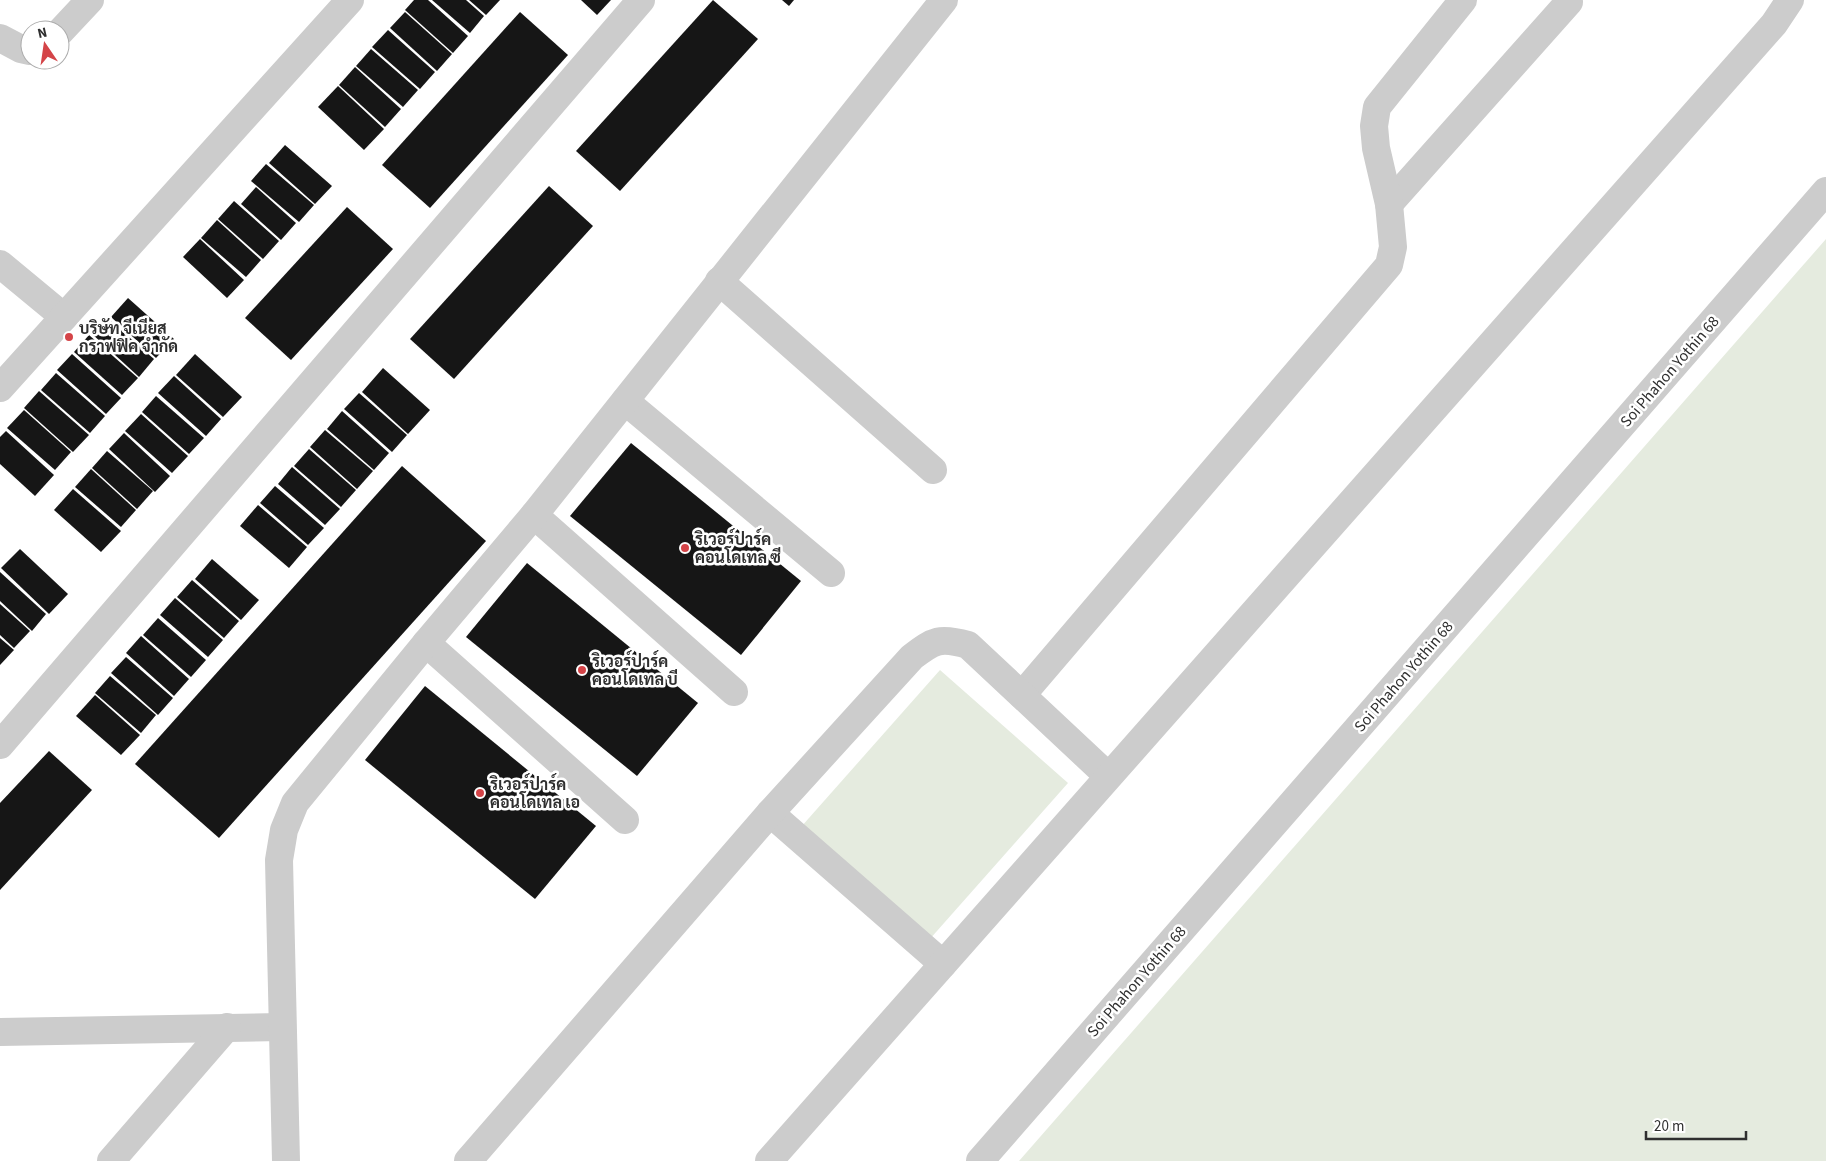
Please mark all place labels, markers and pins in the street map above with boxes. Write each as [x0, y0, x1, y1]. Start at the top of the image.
place label: บริษัท จีเนียส กราฟฟิค จำกัด [79, 318, 178, 358]
marker: บริษัท จีเนียส กราฟฟิค จำกัด [63, 331, 75, 343]
place label: ริเวอร์ปาร์ค คอนโดเทล ซี [694, 528, 781, 569]
marker: ริเวอร์ปาร์ค คอนโดเทล ซี [679, 542, 691, 554]
place label: ริเวอร์ปาร์ค คอนโดเทล บี [591, 650, 678, 691]
marker: ริเวอร์ปาร์ค คอนโดเทล บี [576, 664, 588, 676]
place label: ริเวอร์ปาร์ค คอนโดเทล เอ [489, 773, 580, 814]
marker: ริเวอร์ปาร์ค คอนโดเทล เอ [474, 787, 486, 799]

